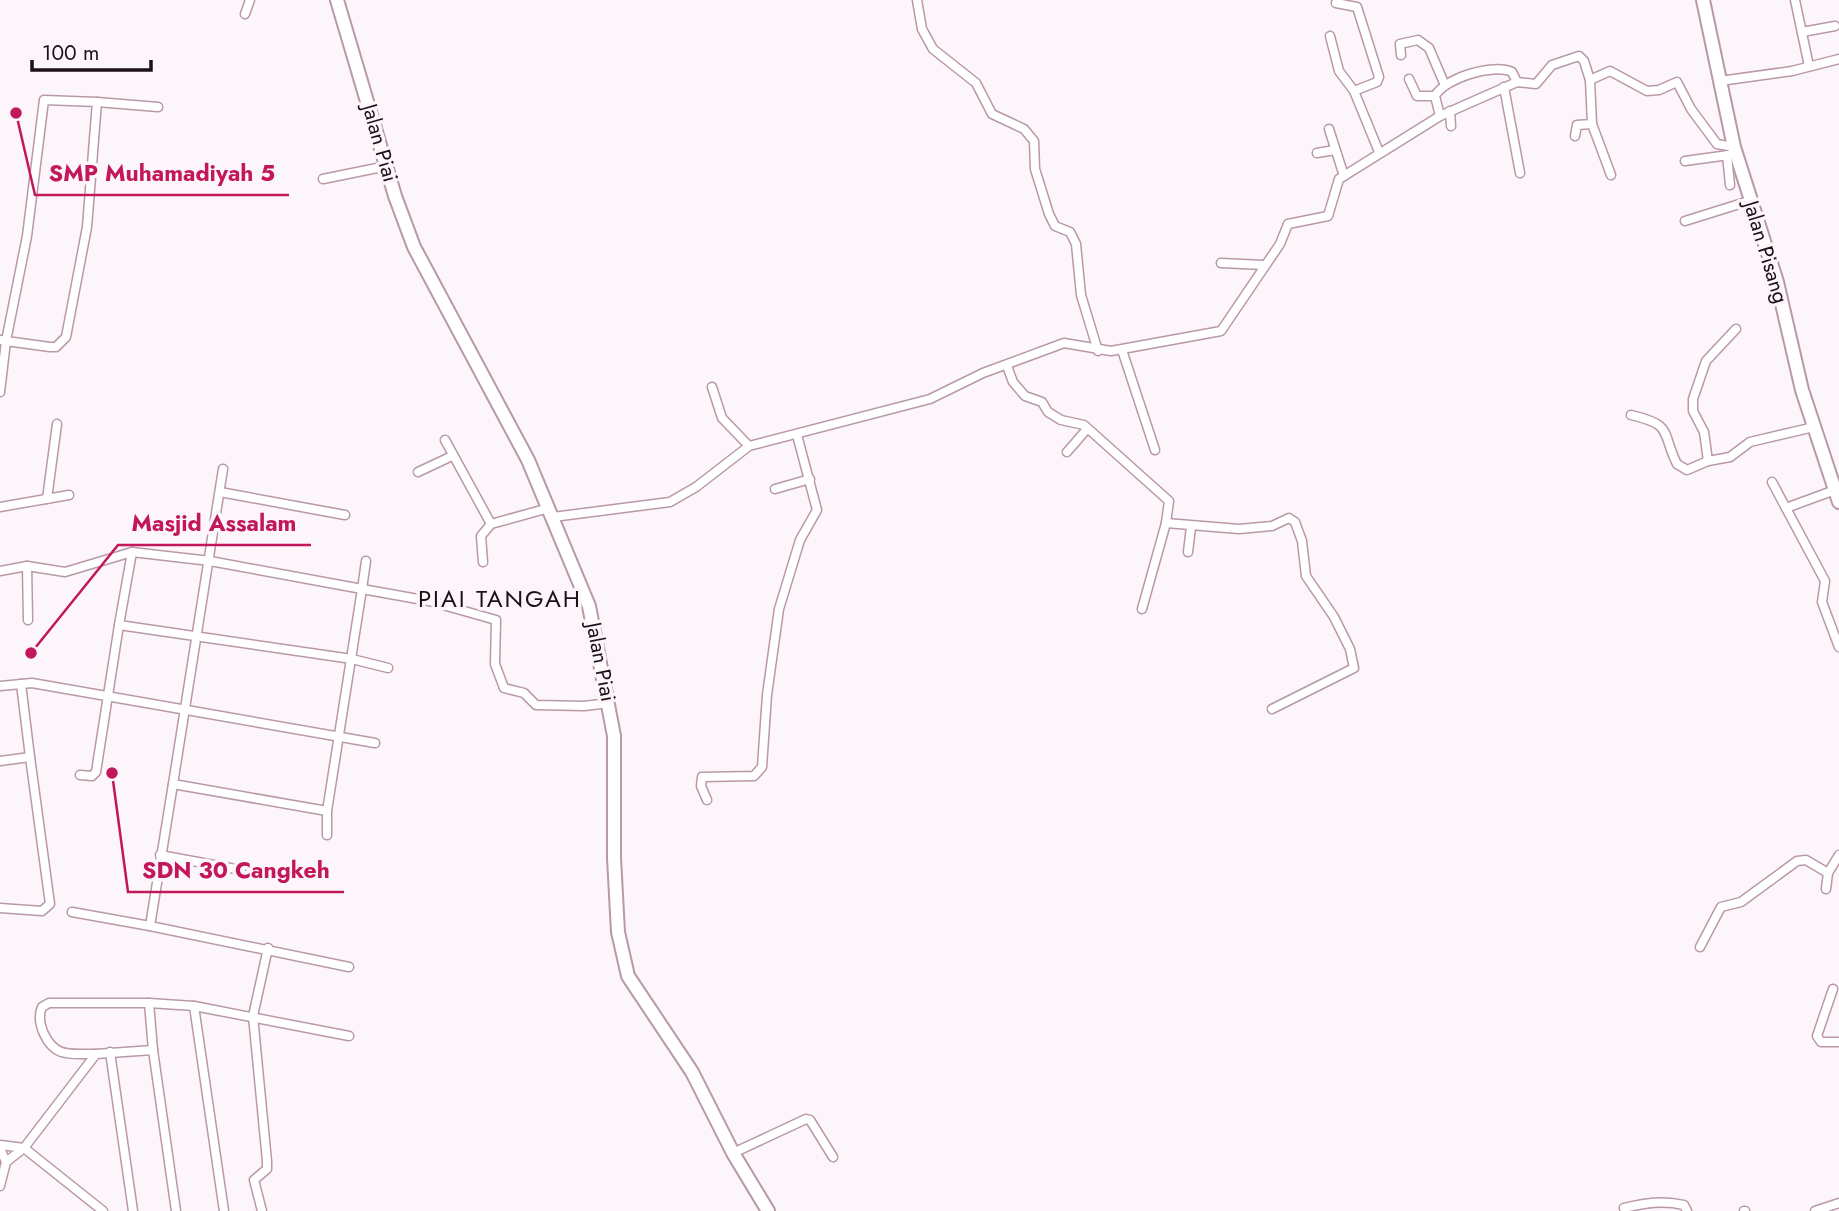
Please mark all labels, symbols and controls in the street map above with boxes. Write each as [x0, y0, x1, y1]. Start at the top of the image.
scale bar [32, 28, 150, 72]
text: 100 m [42, 38, 99, 68]
street label: Jalan Piai [354, 98, 405, 186]
callout: SMP Muhamadiyah 5 [35, 151, 289, 195]
text: SMP Muhamadiyah 5 [49, 156, 275, 190]
street label: Jalan Pisang [1735, 194, 1796, 307]
callout: Masjid Assalam [118, 501, 311, 545]
text: Masjid Assalam [132, 506, 296, 540]
district label: PIAI TANGAH [418, 581, 582, 616]
street label: Jalan Piai [578, 617, 623, 704]
callout: SDN 30 Cangkeh [128, 848, 344, 892]
text: SDN 30 Cangkeh [142, 853, 330, 887]

